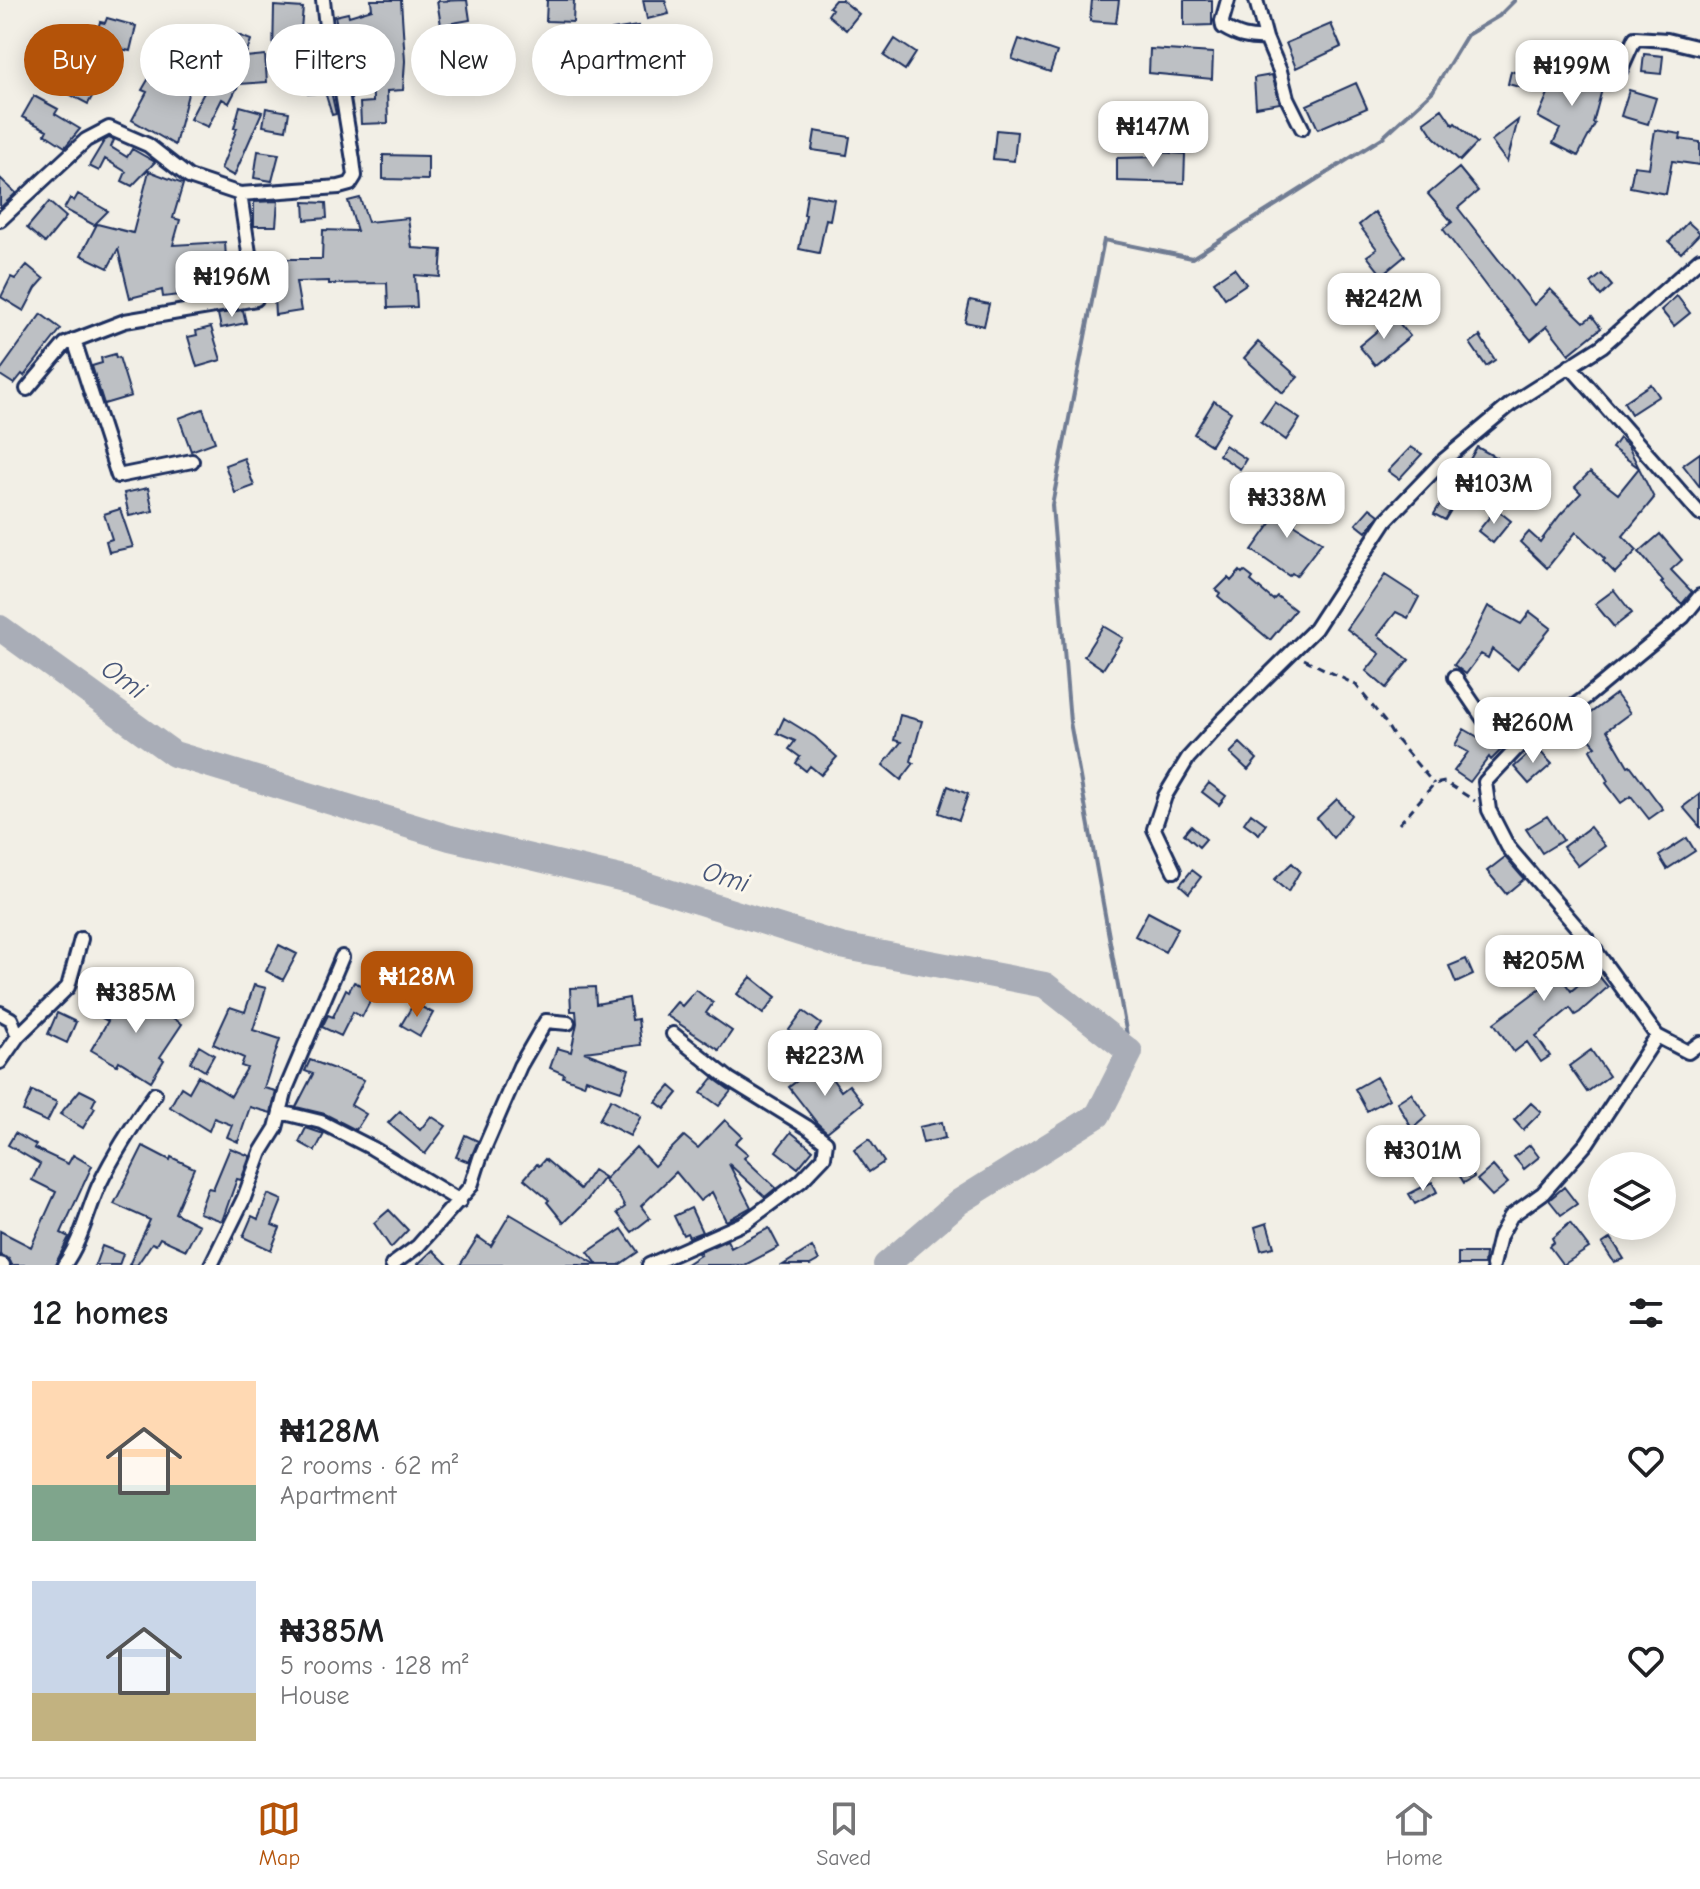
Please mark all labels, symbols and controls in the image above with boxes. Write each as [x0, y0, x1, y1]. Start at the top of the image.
chip: Buy [24, 24, 124, 96]
chip: Rent [140, 24, 250, 96]
chip: Filters [266, 24, 395, 96]
chip: New [411, 24, 516, 96]
chip: Apartment [532, 24, 713, 96]
pin: ₦199M [1516, 40, 1628, 108]
text: ₦199M [1533, 51, 1611, 81]
pin: ₦147M [1097, 101, 1209, 169]
text: ₦147M [1116, 112, 1190, 142]
pin: ₦196M [176, 251, 288, 319]
text: ₦196M [193, 262, 271, 292]
pin: ₦242M [1328, 273, 1440, 341]
text: ₦242M [1345, 284, 1423, 314]
pin: ₦103M [1438, 458, 1550, 526]
text: ₦103M [1455, 469, 1533, 499]
pin: ₦338M [1231, 472, 1343, 540]
text: ₦338M [1248, 483, 1326, 513]
water label: Omi [95, 652, 153, 706]
pin: ₦260M [1477, 697, 1589, 765]
text: ₦260M [1492, 708, 1574, 738]
water label: Omi [699, 855, 754, 899]
pin: ₦205M [1488, 935, 1600, 1003]
text: ₦205M [1503, 946, 1585, 976]
pin: ₦128M [361, 951, 473, 1019]
text: ₦128M [379, 962, 455, 992]
pin: ₦385M [80, 967, 192, 1035]
text: ₦385M [96, 978, 176, 1008]
pin: ₦223M [769, 1030, 881, 1098]
text: ₦223M [786, 1041, 864, 1071]
pin: ₦301M [1367, 1125, 1479, 1193]
text: ₦301M [1384, 1136, 1462, 1166]
map controls [1588, 1152, 1676, 1240]
button: layers [1588, 1152, 1676, 1240]
icon: filters [1624, 1291, 1668, 1335]
text: 12 homes [32, 1293, 168, 1333]
text: ₦128M [280, 1411, 380, 1451]
icon: home [96, 1413, 192, 1509]
icon: heart [1624, 1439, 1668, 1483]
text: 2 rooms · 62 m² [280, 1451, 458, 1481]
text: Apartment [280, 1481, 396, 1511]
text: ₦385M [280, 1611, 384, 1651]
icon: home [96, 1613, 192, 1709]
icon: heart [1624, 1639, 1668, 1683]
text: 5 rooms · 128 m² [280, 1651, 468, 1681]
text: House [280, 1681, 350, 1711]
tab: Map [257, 1797, 301, 1871]
tab: Saved [816, 1797, 871, 1871]
tab: Home [1386, 1797, 1443, 1871]

